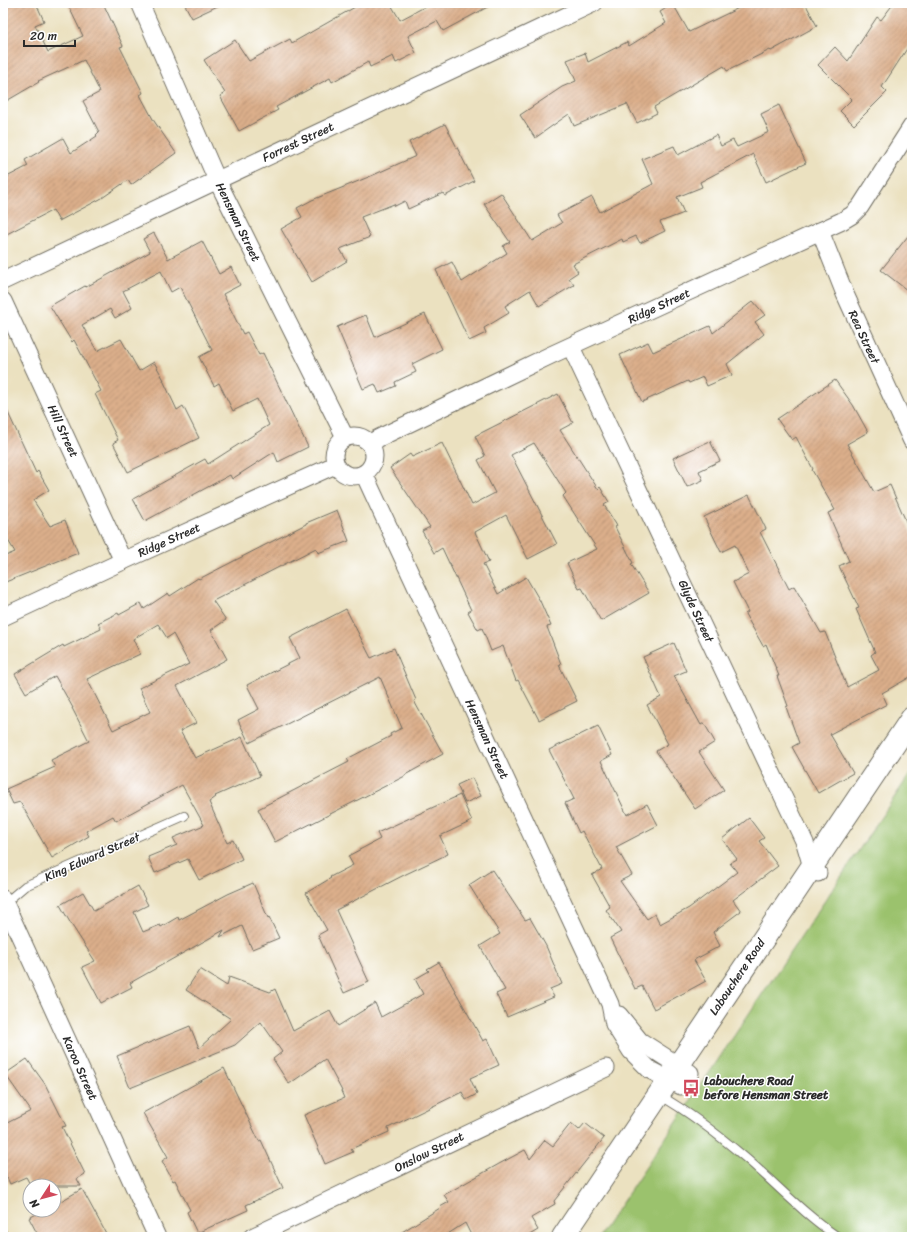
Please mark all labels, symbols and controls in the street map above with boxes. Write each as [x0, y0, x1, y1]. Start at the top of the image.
scale bar [24, 22, 75, 48]
text: 20 m [30, 25, 57, 47]
street label: Forrest Street [258, 116, 338, 168]
street label: Hensman Street [209, 178, 267, 266]
street label: Ridge Street [624, 282, 694, 330]
street label: Rea Street [842, 306, 887, 369]
street label: Hill Street [41, 401, 85, 461]
street label: Ridge Street [134, 516, 204, 564]
street label: Glyde Street [672, 576, 721, 647]
street label: Hensman Street [459, 695, 515, 783]
street label: King Edward Street [41, 826, 144, 888]
street label: Labouchere Road [703, 933, 771, 1020]
street label: Karoo Street [56, 1032, 104, 1104]
place label: Labouchere Road before Hensman Street [703, 1070, 829, 1106]
bus stop icon: Labouchere Road before Hensman Street [681, 1078, 701, 1098]
street label: Onslow Street [390, 1126, 468, 1178]
north arrow [22, 1178, 62, 1218]
text: N [24, 1195, 45, 1213]

